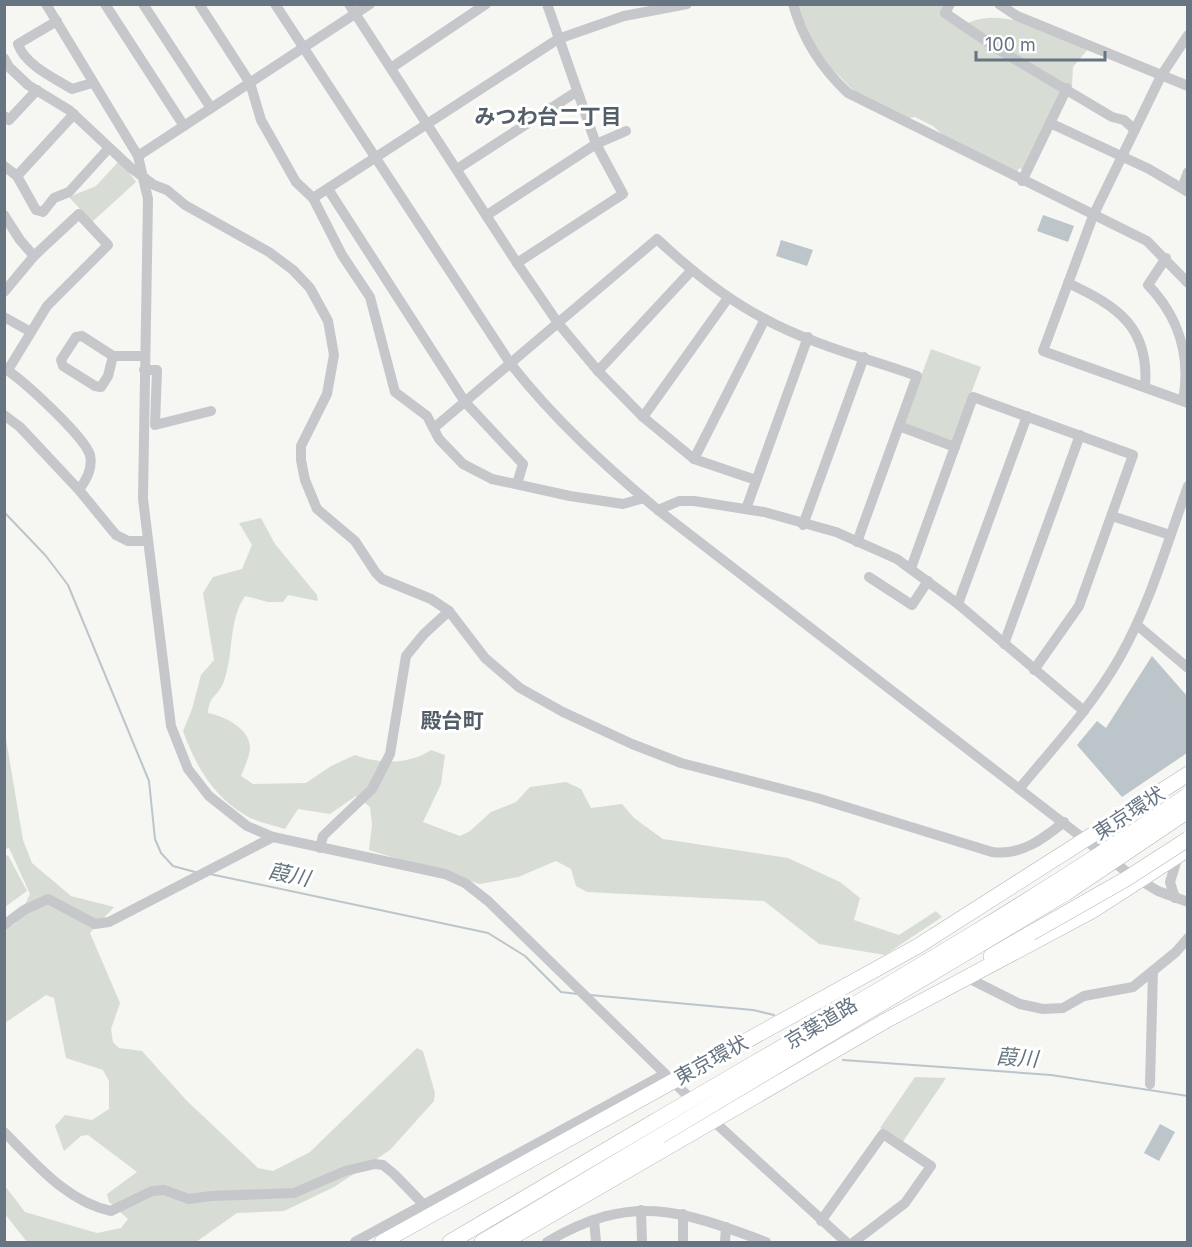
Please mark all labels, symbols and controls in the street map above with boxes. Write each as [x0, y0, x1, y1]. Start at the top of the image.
scale bar [976, 24, 1105, 62]
text: 100 m [985, 34, 1036, 55]
district label: みつわ台二丁目 [475, 104, 622, 129]
district label: 殿台町 [421, 708, 484, 733]
street label: 東京環状 [1089, 781, 1169, 845]
water label: 葭川 [266, 858, 314, 892]
street label: 京葉道路 [781, 992, 861, 1054]
street label: 東京環状 [670, 1030, 752, 1090]
water label: 葭川 [995, 1044, 1041, 1072]

